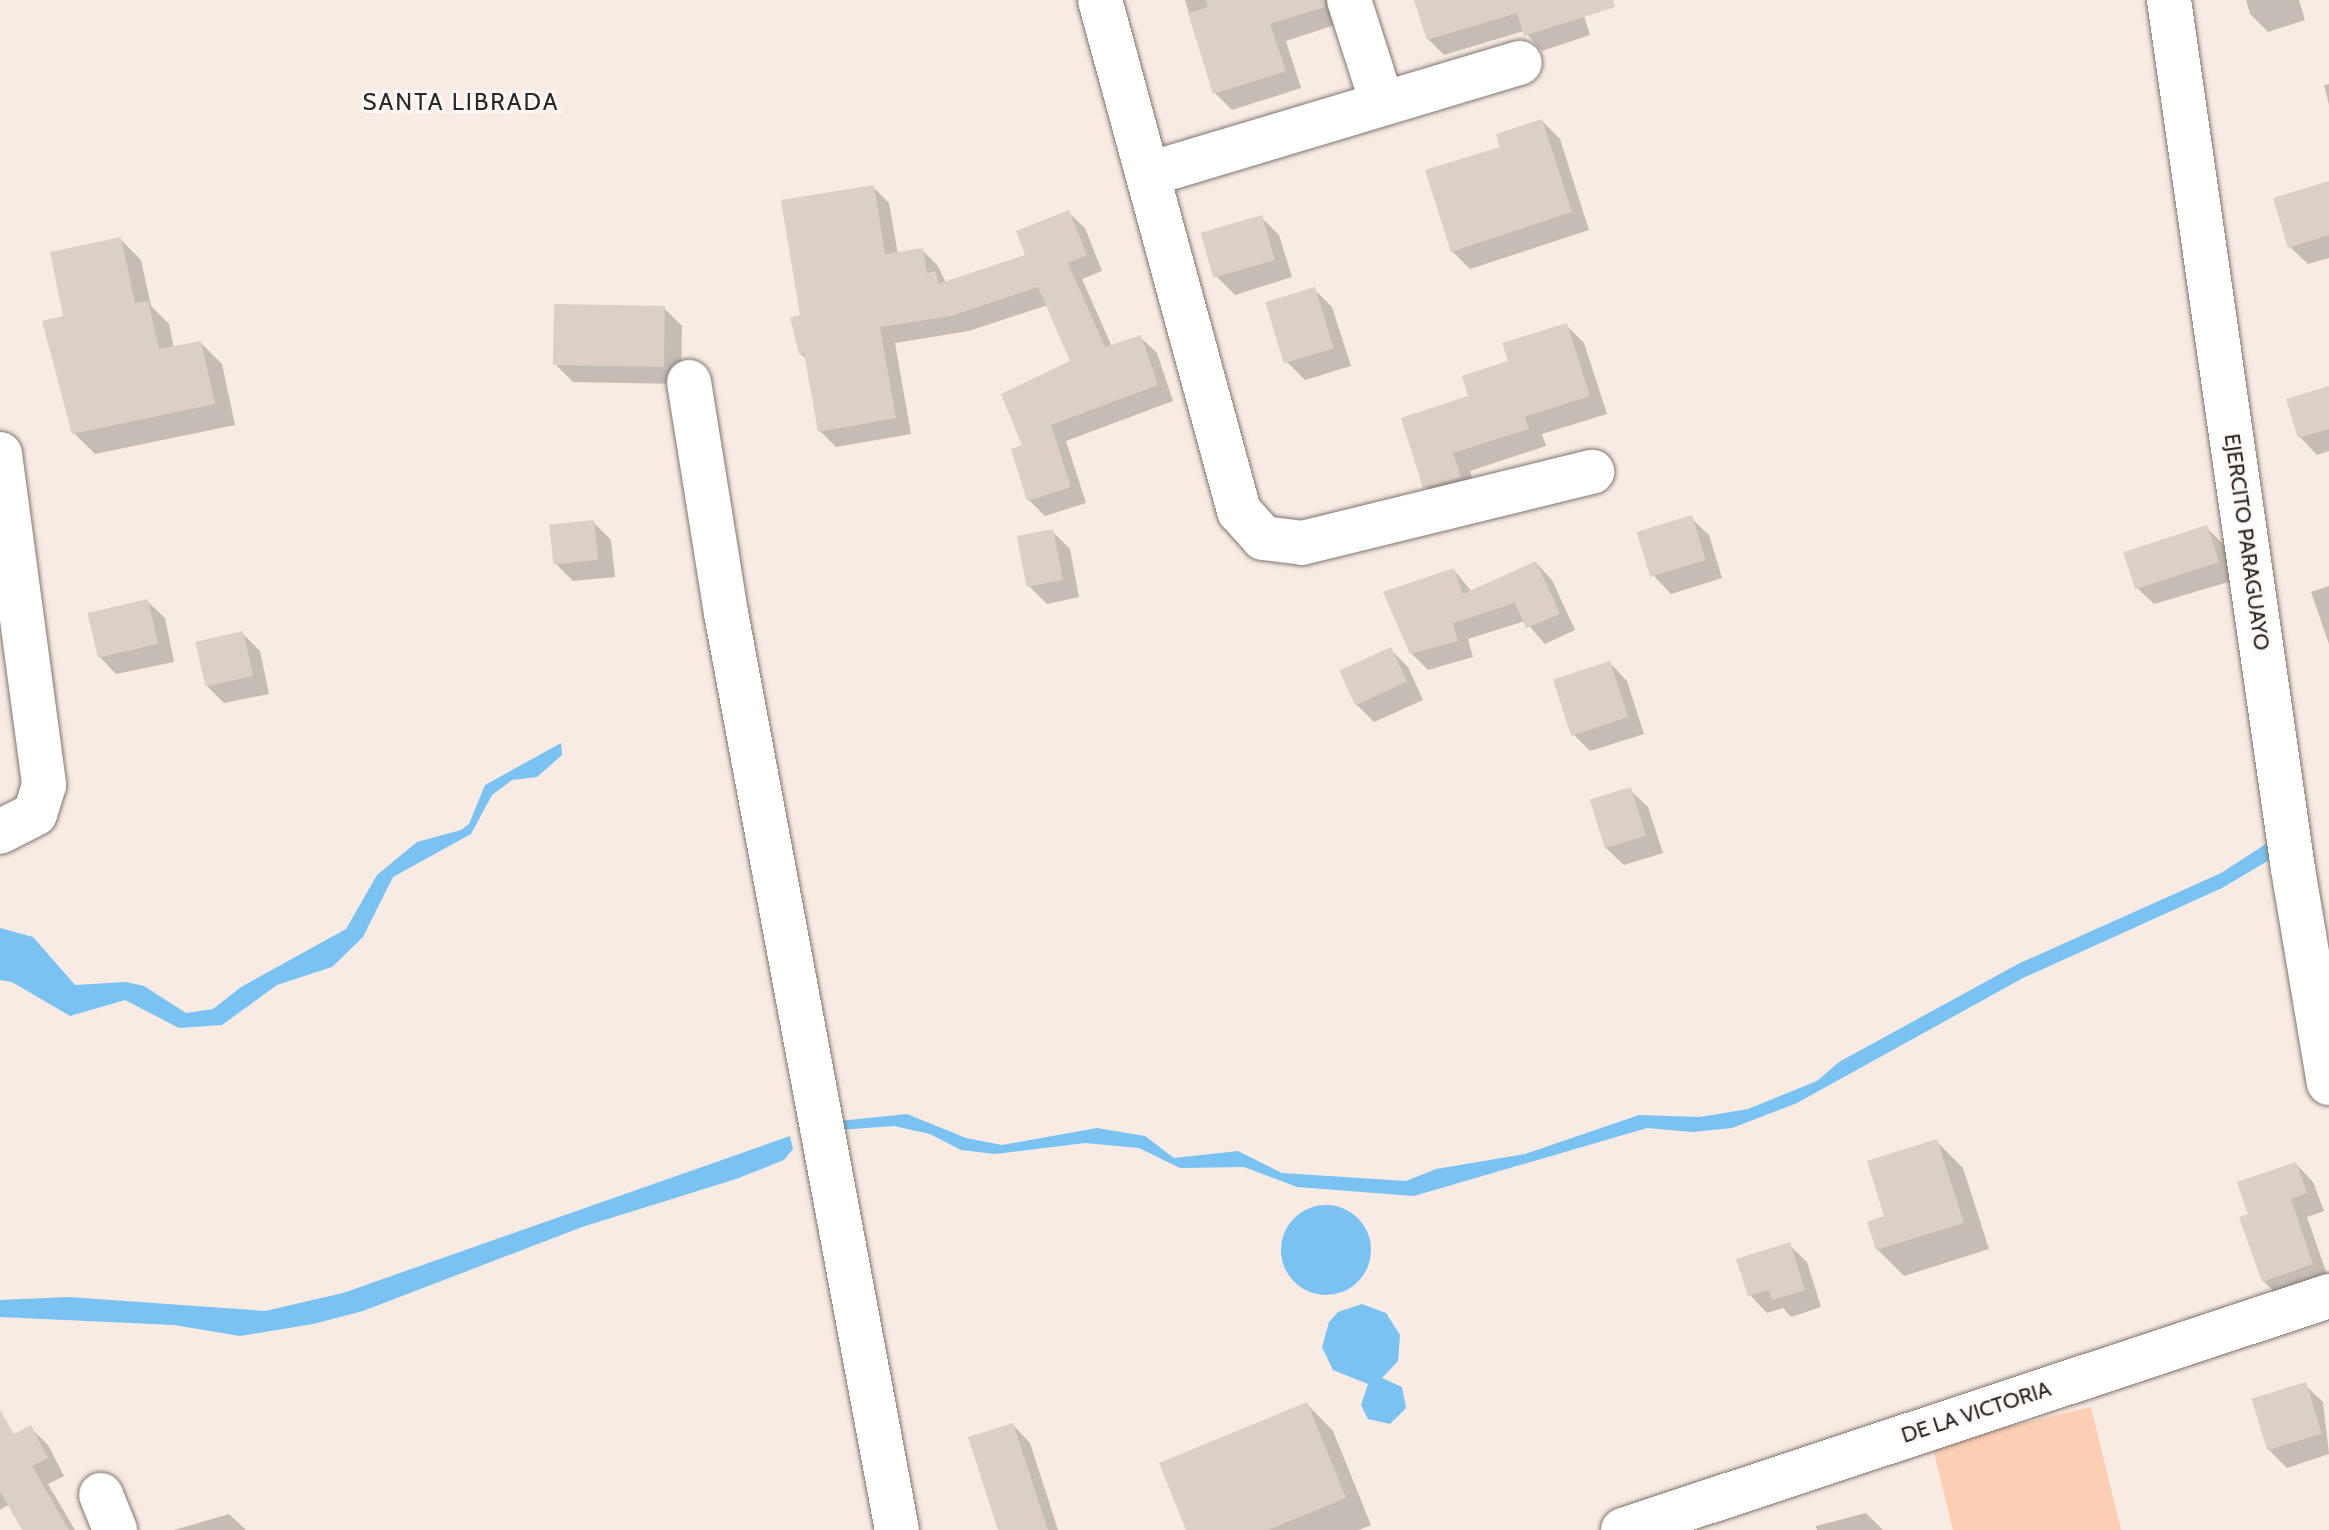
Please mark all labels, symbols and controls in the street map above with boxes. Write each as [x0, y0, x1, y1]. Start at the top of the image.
district label: SANTA LIBRADA [362, 88, 560, 116]
street label: EJERCITO PARAGUAYO [2219, 432, 2275, 652]
street label: DE LA VICTORIA [1898, 1375, 2054, 1449]

